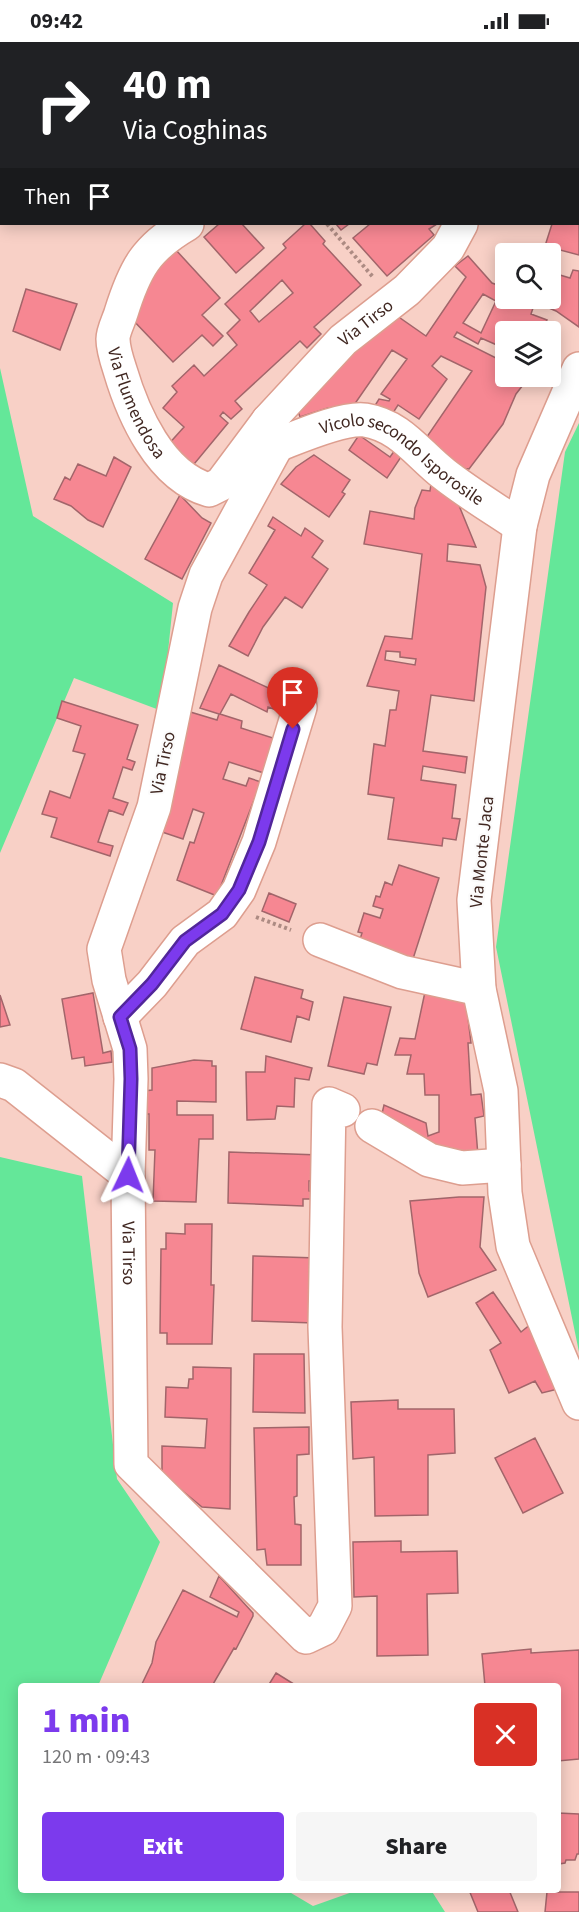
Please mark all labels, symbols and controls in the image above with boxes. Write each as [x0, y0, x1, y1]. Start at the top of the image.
text: 09:42 [30, 5, 83, 37]
text: 40 m [123, 55, 212, 115]
icon: right [24, 66, 102, 144]
text: Via Coghinas [123, 111, 267, 150]
icon: arrive [83, 180, 116, 213]
text: Then [24, 181, 71, 213]
map controls [495, 243, 561, 387]
button: search [495, 243, 561, 309]
street label: Via Tirso [333, 293, 399, 352]
button: layers [495, 321, 561, 387]
street label: Via Flumendosa [102, 345, 172, 464]
street label: Vicolo secondo Isporosile [316, 407, 489, 511]
pin [267, 667, 318, 729]
icon: arrive [276, 676, 309, 709]
street label: Via Tirso [144, 729, 182, 797]
street label: Via Monte Jaca [464, 795, 500, 909]
position arrow [96, 1143, 160, 1207]
street label: Via Tirso [116, 1221, 142, 1285]
text: 1 min [42, 1695, 130, 1746]
button: close [474, 1703, 537, 1766]
text: 120 m · 09:43 [42, 1743, 150, 1771]
button: Exit [42, 1812, 284, 1881]
button: Share [296, 1812, 537, 1881]

